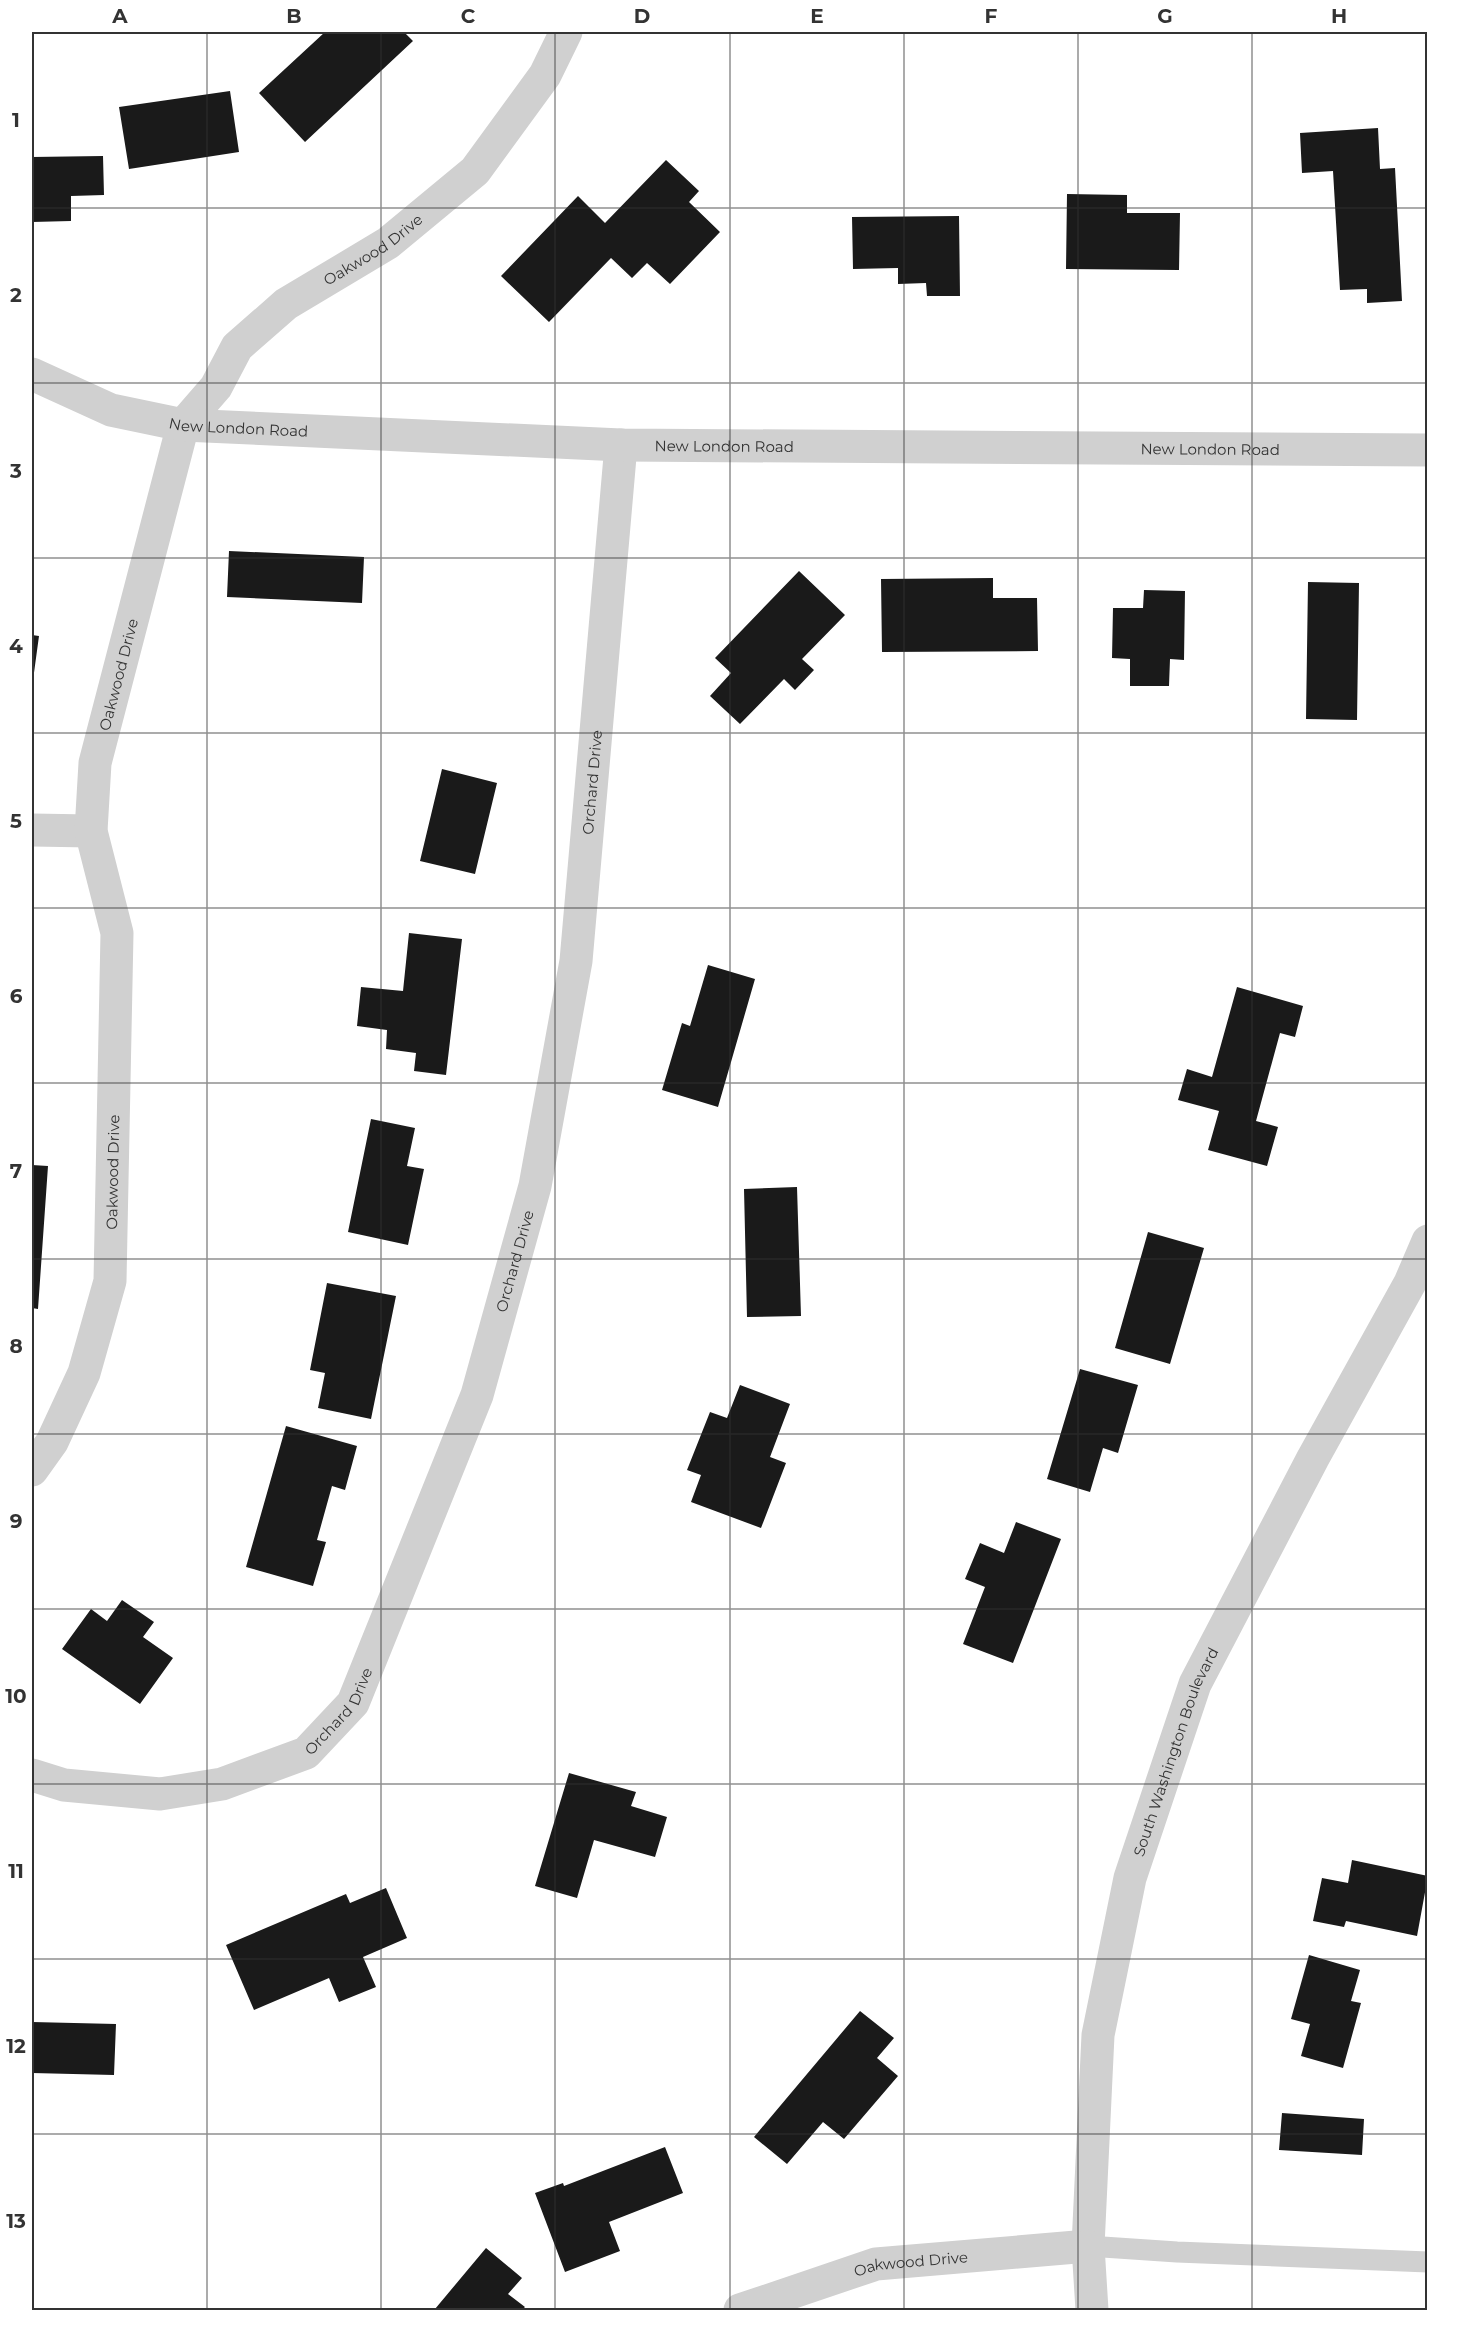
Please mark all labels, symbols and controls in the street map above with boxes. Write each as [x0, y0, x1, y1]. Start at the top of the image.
text: A [111, 4, 128, 28]
text: B [286, 4, 302, 28]
text: C [461, 4, 476, 28]
text: D [634, 4, 650, 28]
text: E [810, 4, 824, 28]
text: F [985, 4, 998, 28]
text: G [1157, 4, 1173, 28]
text: H [1331, 4, 1347, 28]
text: 1 [12, 108, 20, 132]
street label: Oakwood Drive [320, 209, 426, 289]
text: 2 [10, 283, 22, 307]
street label: New London Road [167, 413, 309, 440]
street label: New London Road [654, 436, 794, 456]
street label: New London Road [1140, 439, 1280, 459]
text: 3 [9, 459, 22, 483]
street label: Oakwood Drive [94, 616, 142, 733]
text: 4 [9, 634, 23, 658]
street label: Orchard Drive [578, 729, 606, 835]
text: 5 [10, 809, 22, 833]
text: 6 [10, 984, 23, 1008]
street label: Oakwood Drive [102, 1114, 123, 1230]
text: 7 [10, 1159, 22, 1183]
street label: Orchard Drive [491, 1208, 537, 1314]
text: 8 [9, 1334, 23, 1358]
text: 9 [10, 1509, 22, 1533]
street label: South Washington Boulevard [1128, 1644, 1222, 1859]
street label: Orchard Drive [300, 1665, 376, 1759]
text: 10 [5, 1684, 27, 1708]
text: 11 [8, 1859, 24, 1883]
text: 12 [6, 2034, 26, 2058]
text: 13 [6, 2209, 26, 2233]
street label: Oakwood Drive [851, 2247, 969, 2280]

